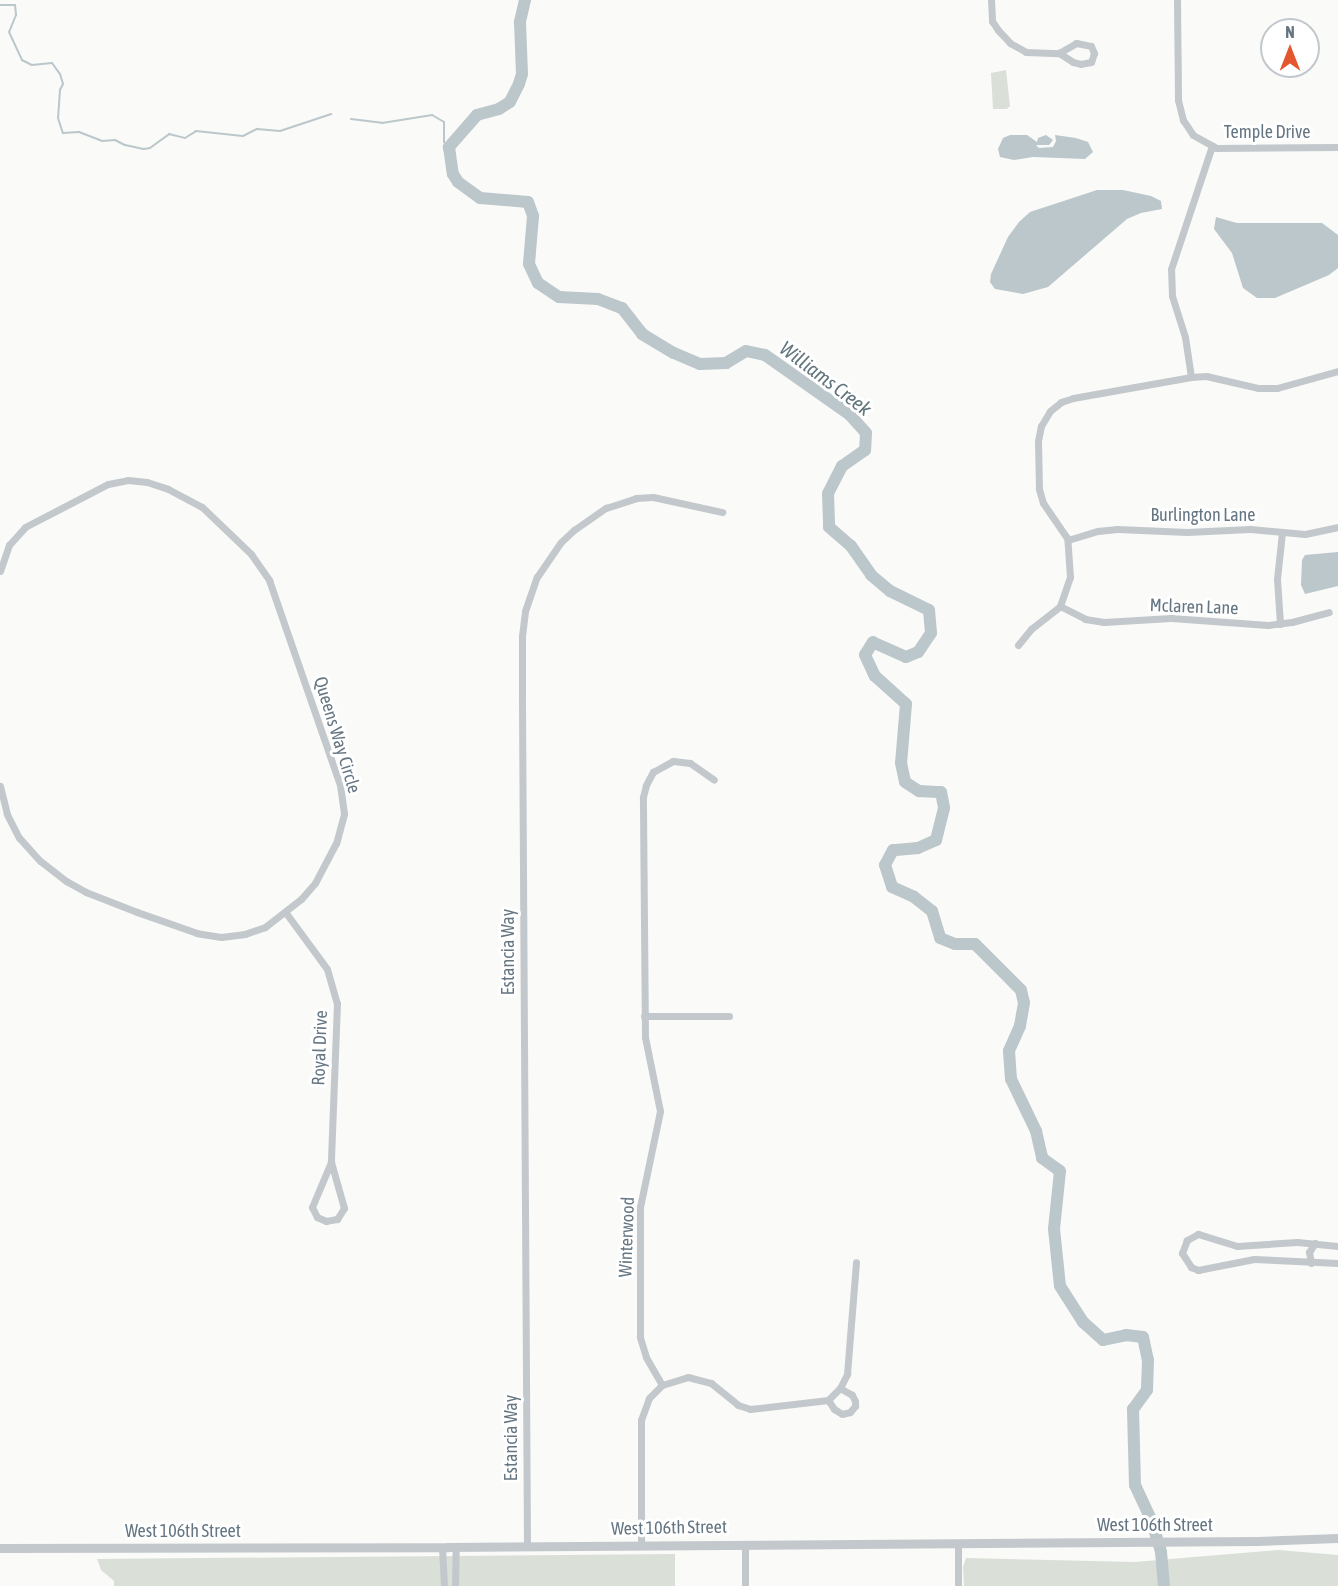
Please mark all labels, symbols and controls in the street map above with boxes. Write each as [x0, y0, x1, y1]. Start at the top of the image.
north arrow [1260, 18, 1320, 78]
text: N [1285, 23, 1295, 41]
street label: Temple Drive [1224, 121, 1310, 143]
water label: Williams Creek [775, 336, 877, 420]
street label: Burlington Lane [1151, 504, 1255, 526]
street label: Mclaren Lane [1149, 595, 1239, 619]
street label: Queens Way Circle [309, 674, 365, 796]
street label: Estancia Way [497, 909, 519, 995]
street label: Royal Drive [308, 1010, 332, 1086]
street label: Winterwood [615, 1196, 639, 1278]
street label: Estancia Way [500, 1395, 522, 1481]
street label: West 106th Street [1097, 1514, 1213, 1536]
street label: West 106th Street [611, 1516, 727, 1540]
street label: West 106th Street [125, 1520, 241, 1542]

